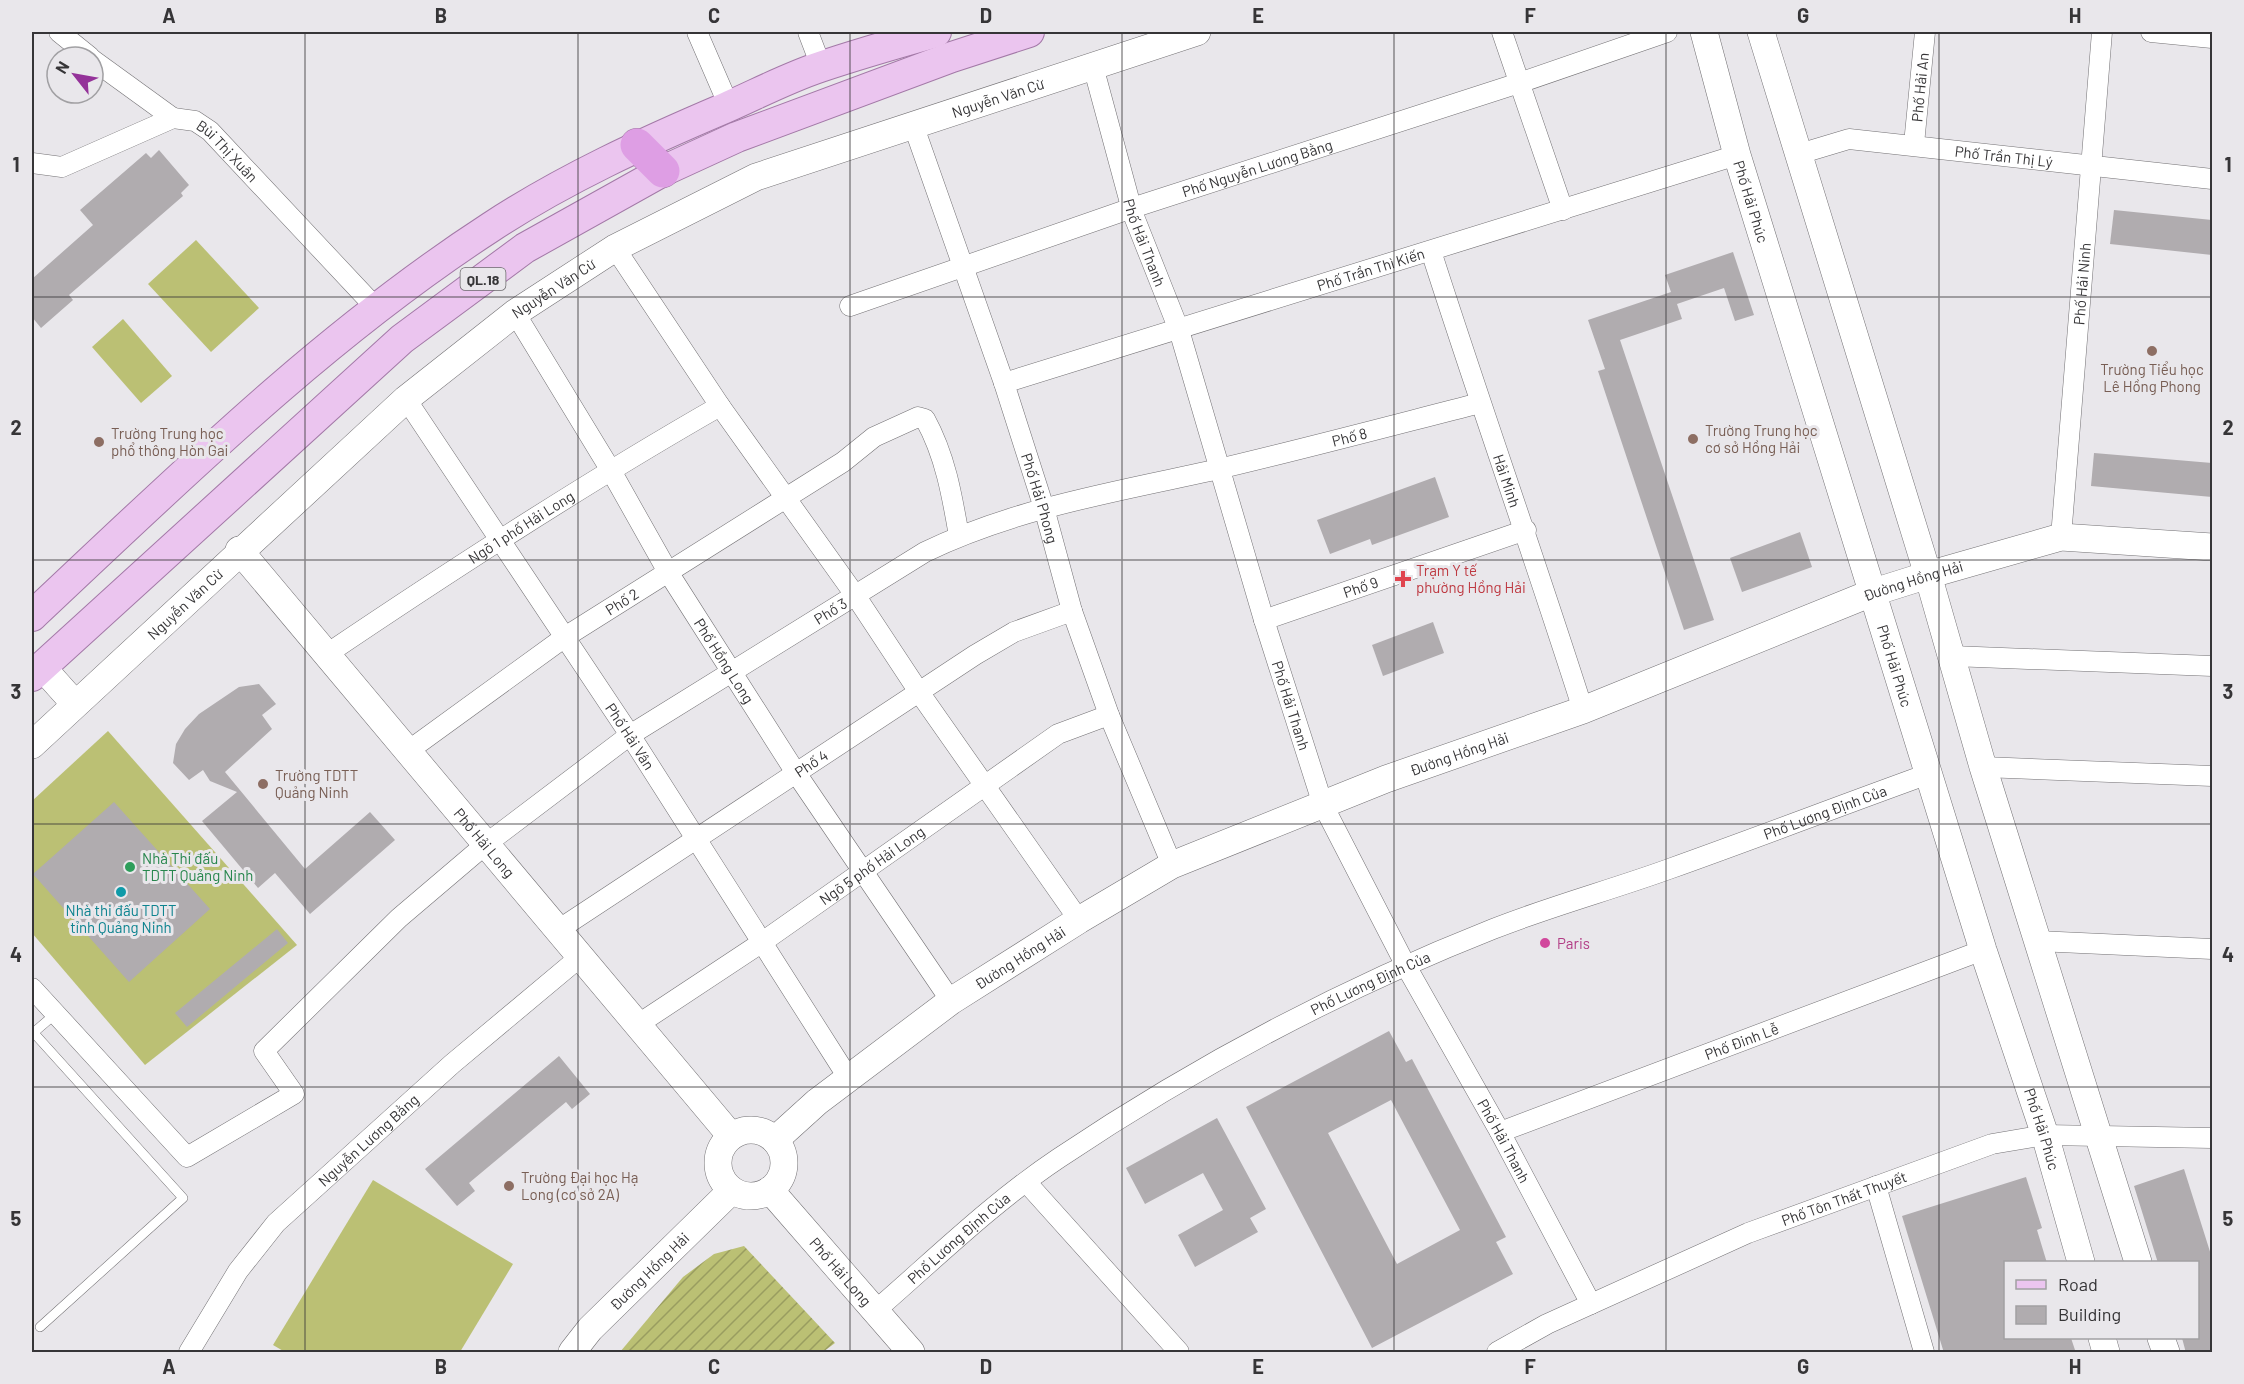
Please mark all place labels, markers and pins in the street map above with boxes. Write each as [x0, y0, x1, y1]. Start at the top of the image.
marker: Trường Tiểu học Lê Hồng Phong [2145, 344, 2159, 358]
place label: Trường Tiểu học Lê Hồng Phong [2100, 360, 2204, 395]
place label: Trường Trung học cơ sở Hồng Hải [1705, 421, 1818, 456]
place label: Trường Trung học phổ thông Hòn Gai [111, 424, 228, 459]
marker: Trường Trung học cơ sở Hồng Hải [1686, 432, 1700, 446]
marker: Trường Trung học phổ thông Hòn Gai [92, 435, 106, 449]
place label: Trạm Y tế phường Hồng Hải [1416, 561, 1526, 596]
marker: Trạm Y tế phường Hồng Hải [1394, 570, 1412, 588]
place label: Trường TDTT Quảng Ninh [275, 766, 358, 801]
marker: Trường TDTT Quảng Ninh [256, 777, 270, 791]
place label: Nhà Thi đấu TDTT Quảng Ninh [142, 849, 253, 884]
marker: Nhà Thi đấu TDTT Quảng Ninh [123, 860, 137, 874]
marker: Nhà thi đấu TDTT tỉnh Quảng Ninh [114, 885, 128, 899]
place label: Nhà thi đấu TDTT tỉnh Quảng Ninh [66, 901, 176, 936]
place label: Paris [1557, 934, 1590, 952]
marker: Paris [1538, 936, 1552, 950]
place label: Trường Đại học Hạ Long (cơ sở 2A) [521, 1168, 638, 1203]
marker: Trường Đại học Hạ Long (cơ sở 2A) [502, 1179, 516, 1193]

